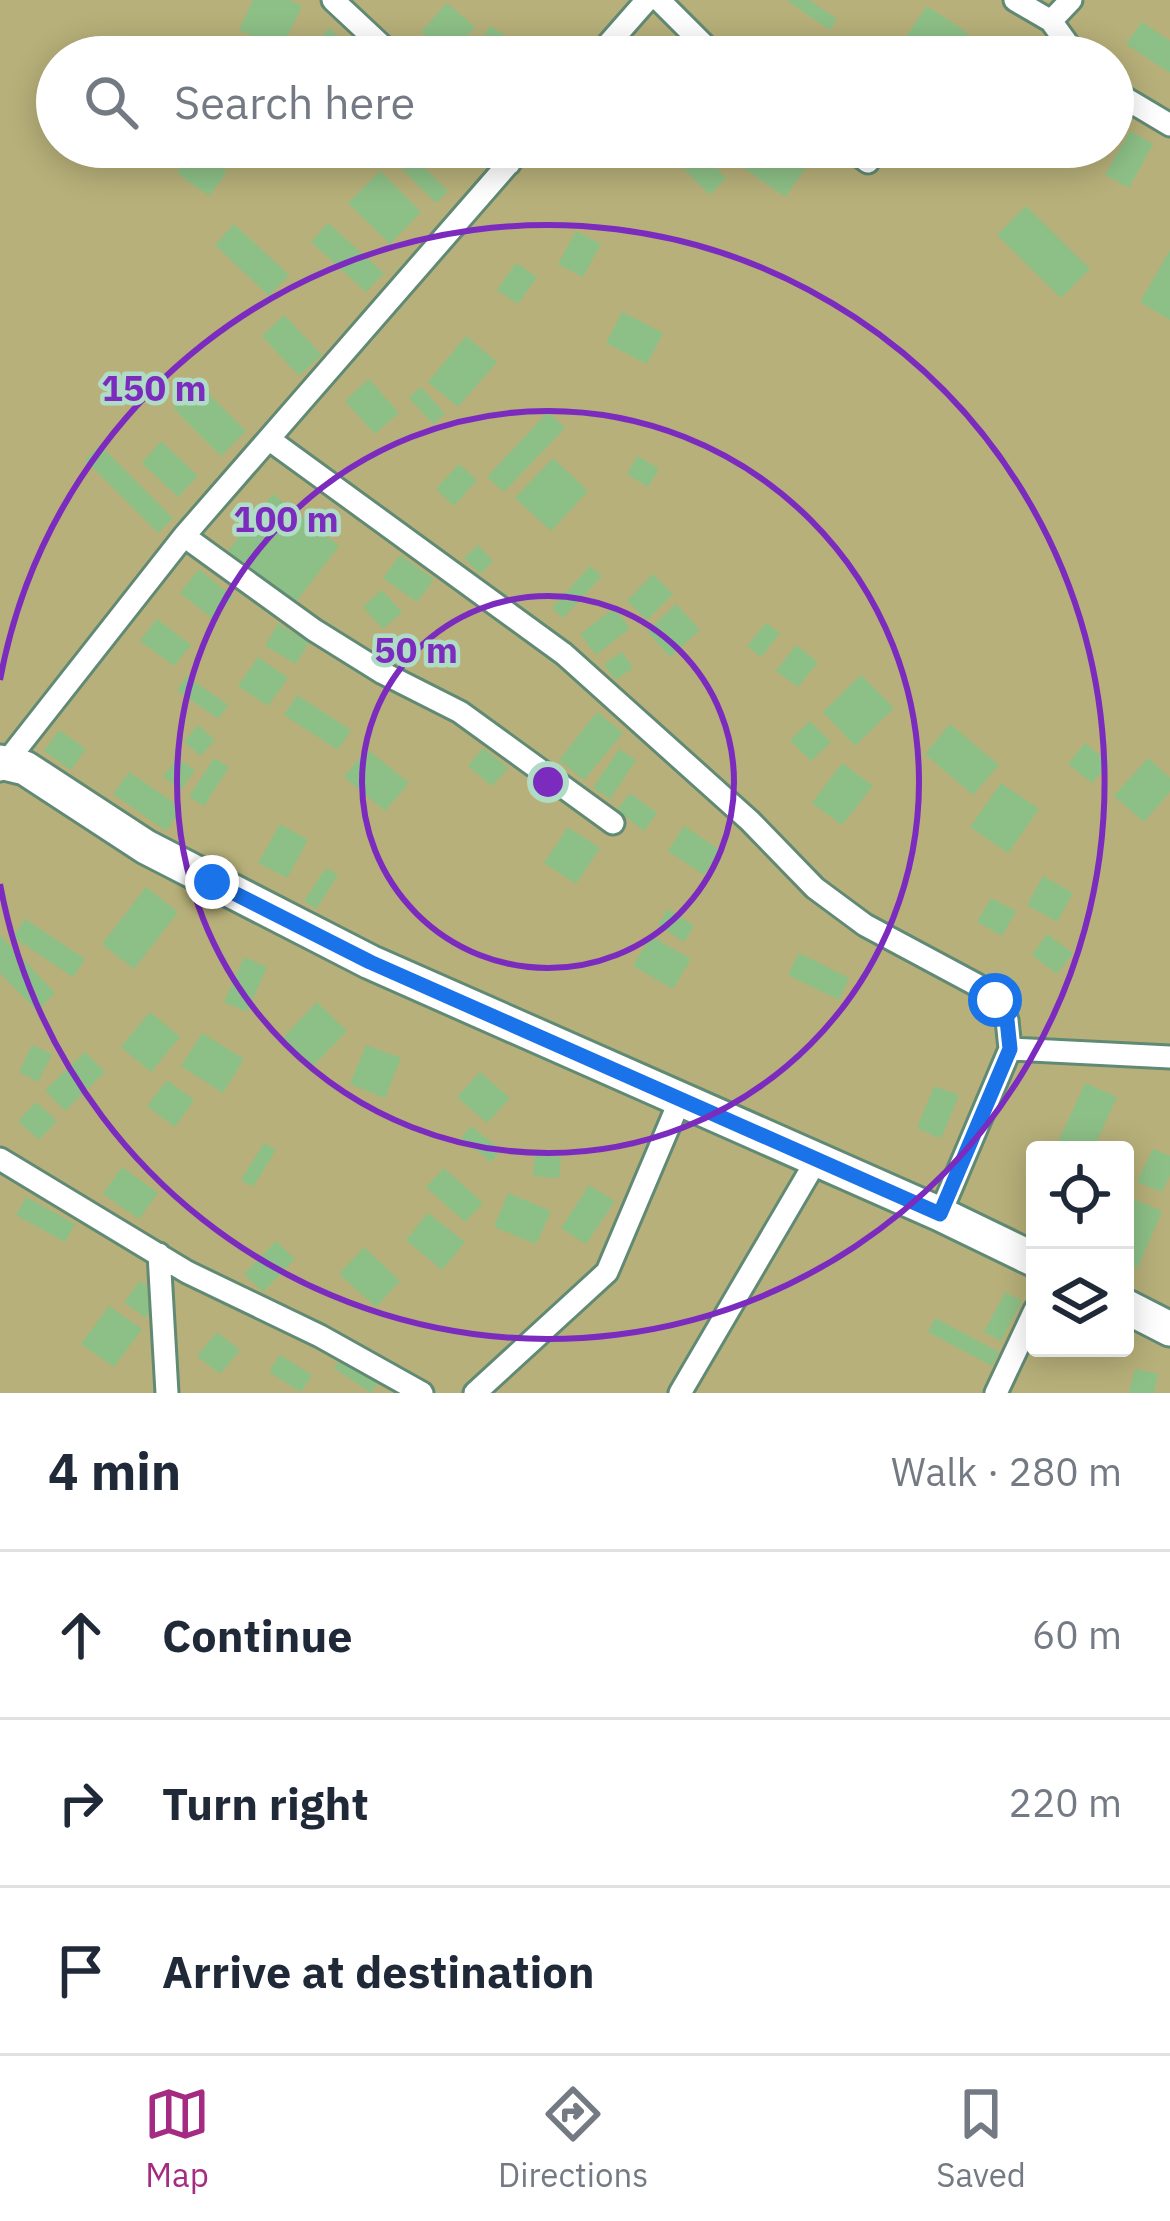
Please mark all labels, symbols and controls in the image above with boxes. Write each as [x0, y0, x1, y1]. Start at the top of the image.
search box [36, 36, 1134, 168]
icon: search [78, 69, 144, 135]
text: Search here [174, 73, 415, 131]
text: 150 m [101, 364, 207, 411]
text: 100 m [233, 495, 339, 542]
text: 50 m [374, 626, 458, 673]
centre of rings [527, 761, 569, 803]
route end [185, 855, 239, 909]
route start [968, 973, 1022, 1027]
map controls [1026, 1141, 1134, 1357]
button: locate [1026, 1141, 1134, 1249]
button: layers [1026, 1249, 1134, 1357]
text: 4 min [48, 1438, 181, 1504]
text: Walk · 280 m [891, 1446, 1122, 1497]
icon: ahead [48, 1602, 114, 1668]
text: Continue [162, 1606, 353, 1664]
text: 60 m [1032, 1609, 1122, 1660]
icon: right [48, 1770, 114, 1836]
text: Turn right [162, 1774, 369, 1832]
text: 220 m [1009, 1777, 1122, 1828]
icon: arrive [48, 1938, 114, 2004]
text: Arrive at destination [162, 1942, 595, 2000]
tab: Map [144, 2081, 210, 2196]
tab: Directions [498, 2081, 648, 2196]
tab: Saved [936, 2081, 1026, 2196]

